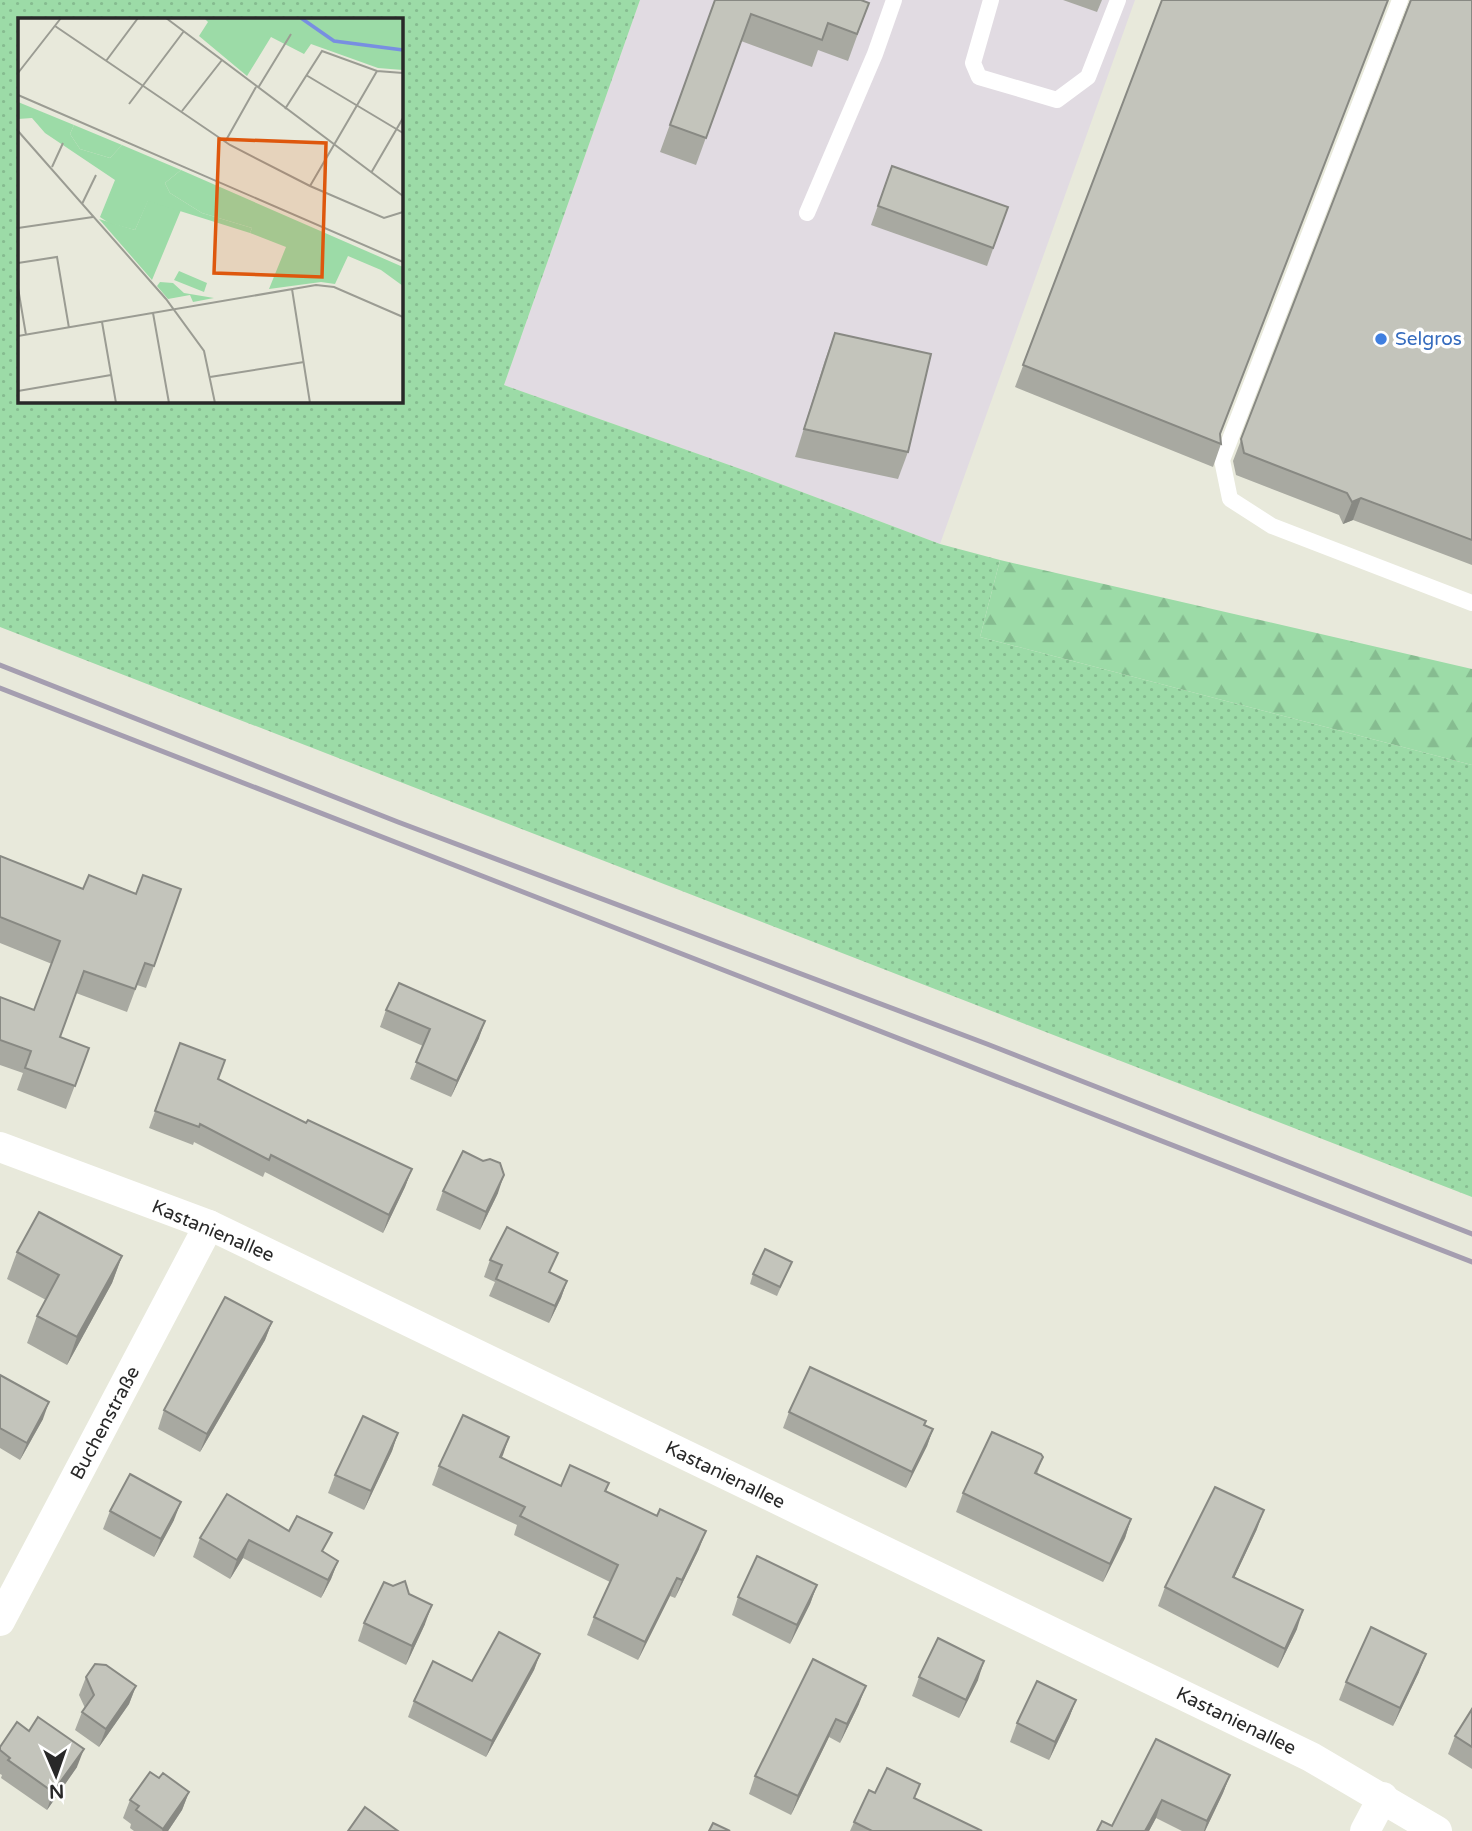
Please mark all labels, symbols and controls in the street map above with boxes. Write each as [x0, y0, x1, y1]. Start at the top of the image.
inset map [18, 18, 402, 402]
place label: Selgros [1395, 328, 1462, 350]
marker: Selgros [1373, 331, 1389, 347]
street label: Kastanienallee [149, 1195, 277, 1267]
street label: Buchenstraße [66, 1363, 144, 1483]
street label: Kastanienallee [661, 1436, 789, 1514]
street label: Kastanienallee [1172, 1682, 1300, 1760]
north arrow [21, 1740, 91, 1810]
text: N [49, 1780, 65, 1802]

